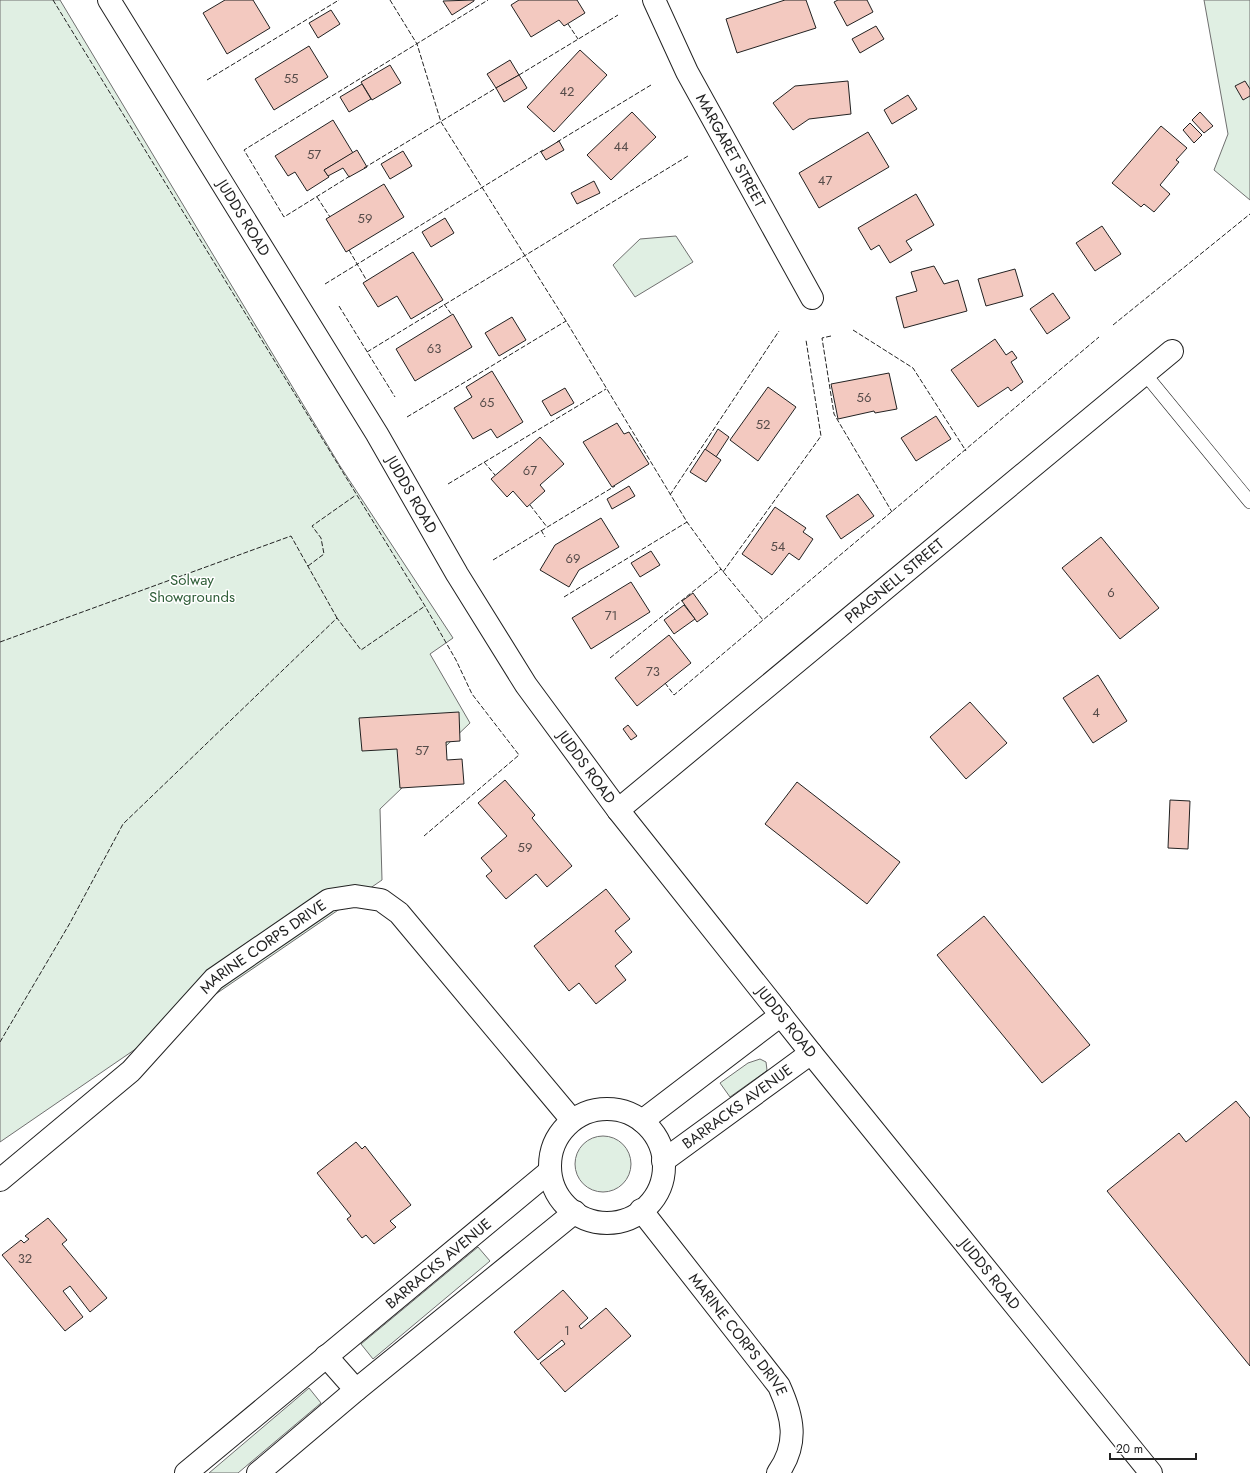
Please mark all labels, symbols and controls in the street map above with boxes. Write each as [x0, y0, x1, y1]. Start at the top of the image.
house number: 55 [284, 69, 298, 88]
house number: 42 [560, 82, 574, 101]
street label: MARGARET STREET [690, 90, 771, 211]
house number: 44 [613, 137, 629, 156]
house number: 57 [307, 145, 321, 164]
house number: 47 [818, 171, 832, 190]
street label: JUDDS ROAD [210, 174, 275, 260]
house number: 59 [358, 209, 372, 228]
house number: 63 [427, 339, 441, 358]
house number: 56 [857, 388, 871, 407]
house number: 65 [480, 393, 494, 412]
house number: 52 [756, 415, 770, 434]
street label: JUDDS ROAD [380, 450, 443, 538]
house number: 67 [523, 461, 537, 480]
street label: PRAGNELL STREET [840, 533, 949, 629]
house number: 54 [771, 537, 786, 556]
house number: 69 [566, 549, 580, 568]
park label: Solway Showgrounds [149, 569, 235, 608]
house number: 6 [1107, 583, 1115, 602]
house number: 71 [605, 606, 617, 625]
house number: 73 [646, 662, 660, 681]
house number: 4 [1092, 703, 1100, 722]
street label: JUDDS ROAD [551, 724, 621, 808]
house number: 57 [415, 741, 429, 760]
house number: 59 [518, 838, 532, 857]
street label: MARINE CORPS DRIVE [195, 894, 331, 999]
street label: JUDDS ROAD [750, 980, 822, 1063]
street label: BARRACKS AVENUE [678, 1059, 797, 1154]
street label: BARRACKS AVENUE [381, 1213, 496, 1314]
street label: JUDDS ROAD [953, 1232, 1026, 1314]
house number: 32 [18, 1249, 32, 1268]
street label: MARINE CORPS DRIVE [683, 1268, 793, 1399]
house number: 1 [564, 1321, 570, 1340]
scale bar [1110, 1435, 1196, 1461]
text: 20 m [1116, 1440, 1143, 1458]

